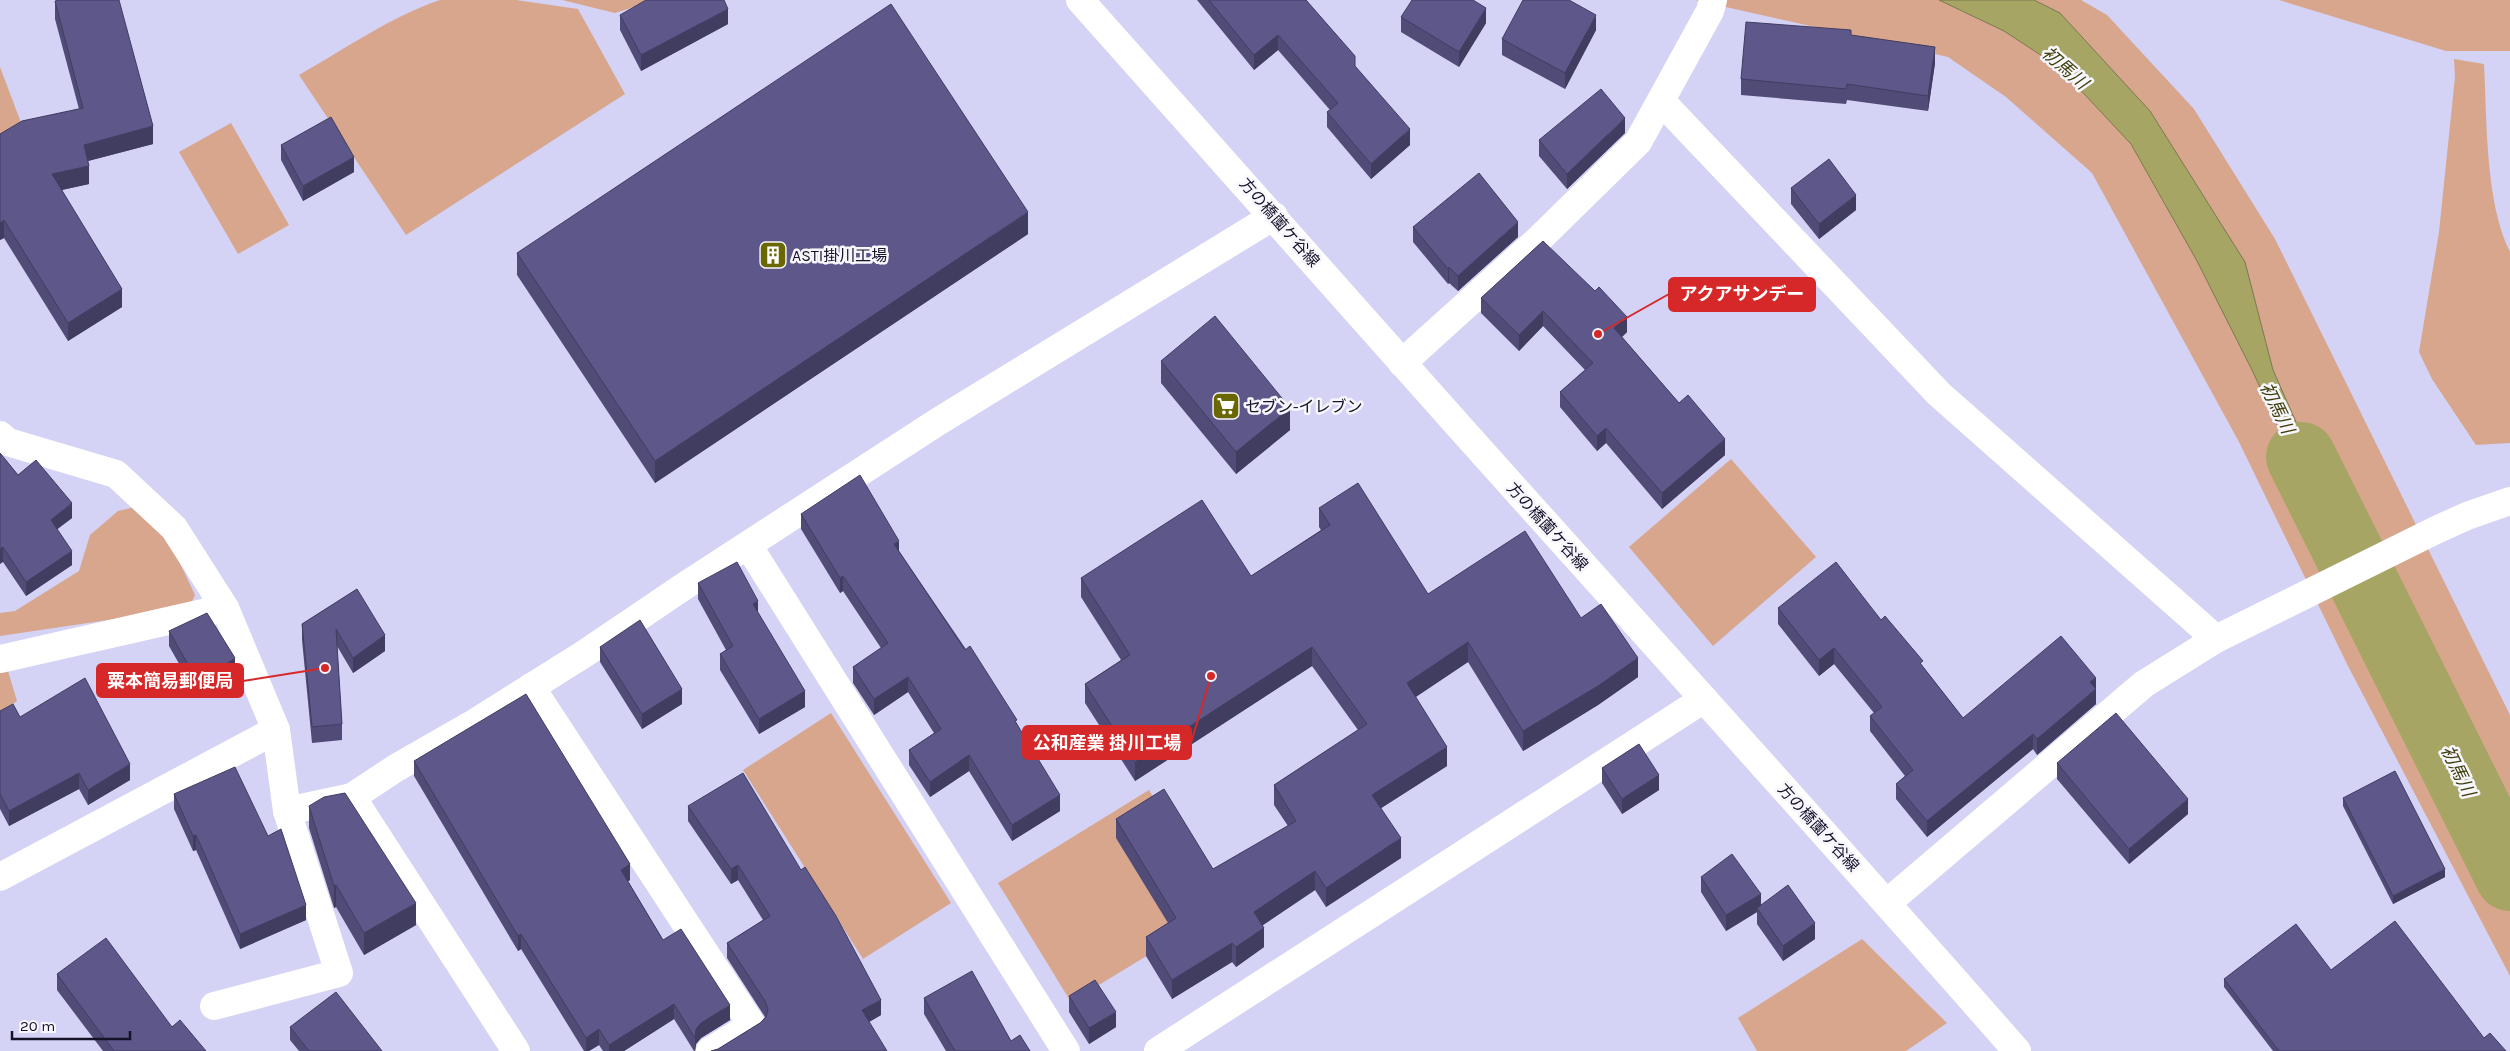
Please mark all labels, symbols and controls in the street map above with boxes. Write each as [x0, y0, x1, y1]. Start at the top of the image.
water label: 初馬川 [2037, 42, 2094, 95]
street label: 方の橋薗ケ谷線 [1236, 174, 1324, 271]
building icon: ASTI掛川工場 [758, 240, 788, 270]
place label: ASTI掛川工場 [792, 246, 887, 265]
callout: アクアサンデー [1669, 278, 1815, 311]
text: アクアサンデー [1679, 283, 1805, 305]
water label: 初馬川 [2255, 379, 2300, 439]
supermarket icon: セブン-イレブン [1211, 391, 1241, 421]
place label: セブン-イレブン [1245, 397, 1363, 416]
street label: 方の橋薗ケ谷線 [1503, 478, 1592, 574]
callout: 粟本簡易郵便局 [97, 664, 243, 697]
text: 粟本簡易郵便局 [107, 670, 233, 692]
callout: 公和産業 掛川工場 [1023, 726, 1191, 759]
text: 公和産業 掛川工場 [1033, 732, 1181, 754]
water label: 初馬川 [2436, 742, 2481, 802]
street label: 方の橋薗ケ谷線 [1774, 779, 1863, 875]
scale bar [12, 1008, 130, 1040]
text: 20 m [20, 1017, 55, 1035]

